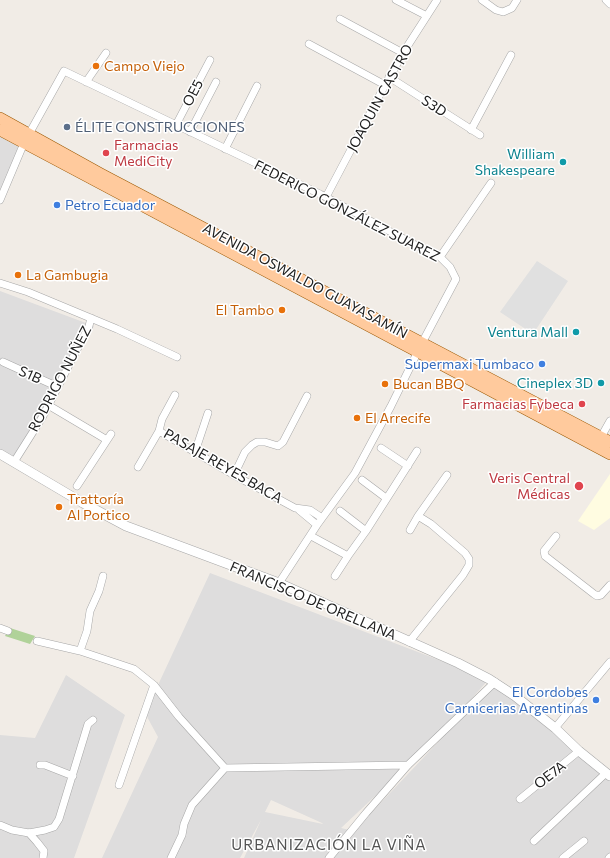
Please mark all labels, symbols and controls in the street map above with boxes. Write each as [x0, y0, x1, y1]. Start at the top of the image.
street label: JOAQUIN CASTRO [344, 41, 416, 155]
place label: Campo Viejo [104, 58, 185, 74]
marker: Campo Viejo [91, 61, 101, 71]
street label: OE5 [179, 77, 207, 109]
street label: S3D [418, 92, 450, 120]
place label: ÉLITE CONSTRUCCIONES [75, 119, 245, 135]
marker: ÉLITE CONSTRUCCIONES [62, 122, 72, 132]
place label: Farmacias MediCity [114, 137, 178, 170]
place label: William Shakespeare [475, 146, 555, 178]
marker: Farmacias MediCity [101, 148, 111, 158]
street label: FEDERICO GONZÁLEZ SUAREZ [251, 157, 443, 265]
marker: William Shakespeare [558, 157, 568, 167]
place label: Petro Ecuador [65, 197, 155, 213]
marker: Petro Ecuador [52, 200, 62, 210]
street label: AVENIDA OSWALDO GUAYASAMÍN [200, 220, 410, 342]
place label: La Gambugia [26, 267, 108, 283]
marker: La Gambugia [13, 270, 23, 280]
place label: El Tambo [216, 302, 274, 318]
marker: El Tambo [277, 305, 287, 315]
street label: RODRIGO NUÑEZ [25, 323, 95, 435]
place label: Ventura Mall [487, 324, 568, 340]
marker: Ventura Mall [571, 327, 581, 337]
place label: Supermaxi Tumbaco [405, 356, 534, 372]
marker: Supermaxi Tumbaco [537, 359, 547, 369]
street label: S1B [16, 363, 44, 387]
place label: Cineplex 3D [517, 375, 593, 391]
place label: Bucan BBQ [393, 376, 464, 392]
marker: Cineplex 3D [596, 378, 606, 388]
marker: Bucan BBQ [380, 379, 390, 389]
place label: Farmacias Fybeca [462, 396, 574, 412]
marker: Farmacias Fybeca [577, 399, 587, 409]
place label: El Arrecife [365, 410, 431, 426]
marker: El Arrecife [352, 413, 362, 423]
street label: PASAJE REYES BACA [161, 425, 285, 507]
place label: Veris Central Médicas [489, 470, 570, 502]
marker: Veris Central Médicas [573, 480, 585, 492]
place label: Trattoría Al Portico [67, 491, 130, 524]
marker: Trattoría Al Portico [54, 502, 64, 512]
street label: FRANCISCO DE ORELLANA [227, 558, 399, 644]
place label: El Cordobes Carnicerias Argentinas [445, 684, 588, 716]
marker: El Cordobes Carnicerias Argentinas [591, 695, 601, 705]
street label: OE7A [531, 757, 569, 793]
district label: URBANIZACIÓN LA VIÑA [231, 836, 427, 854]

